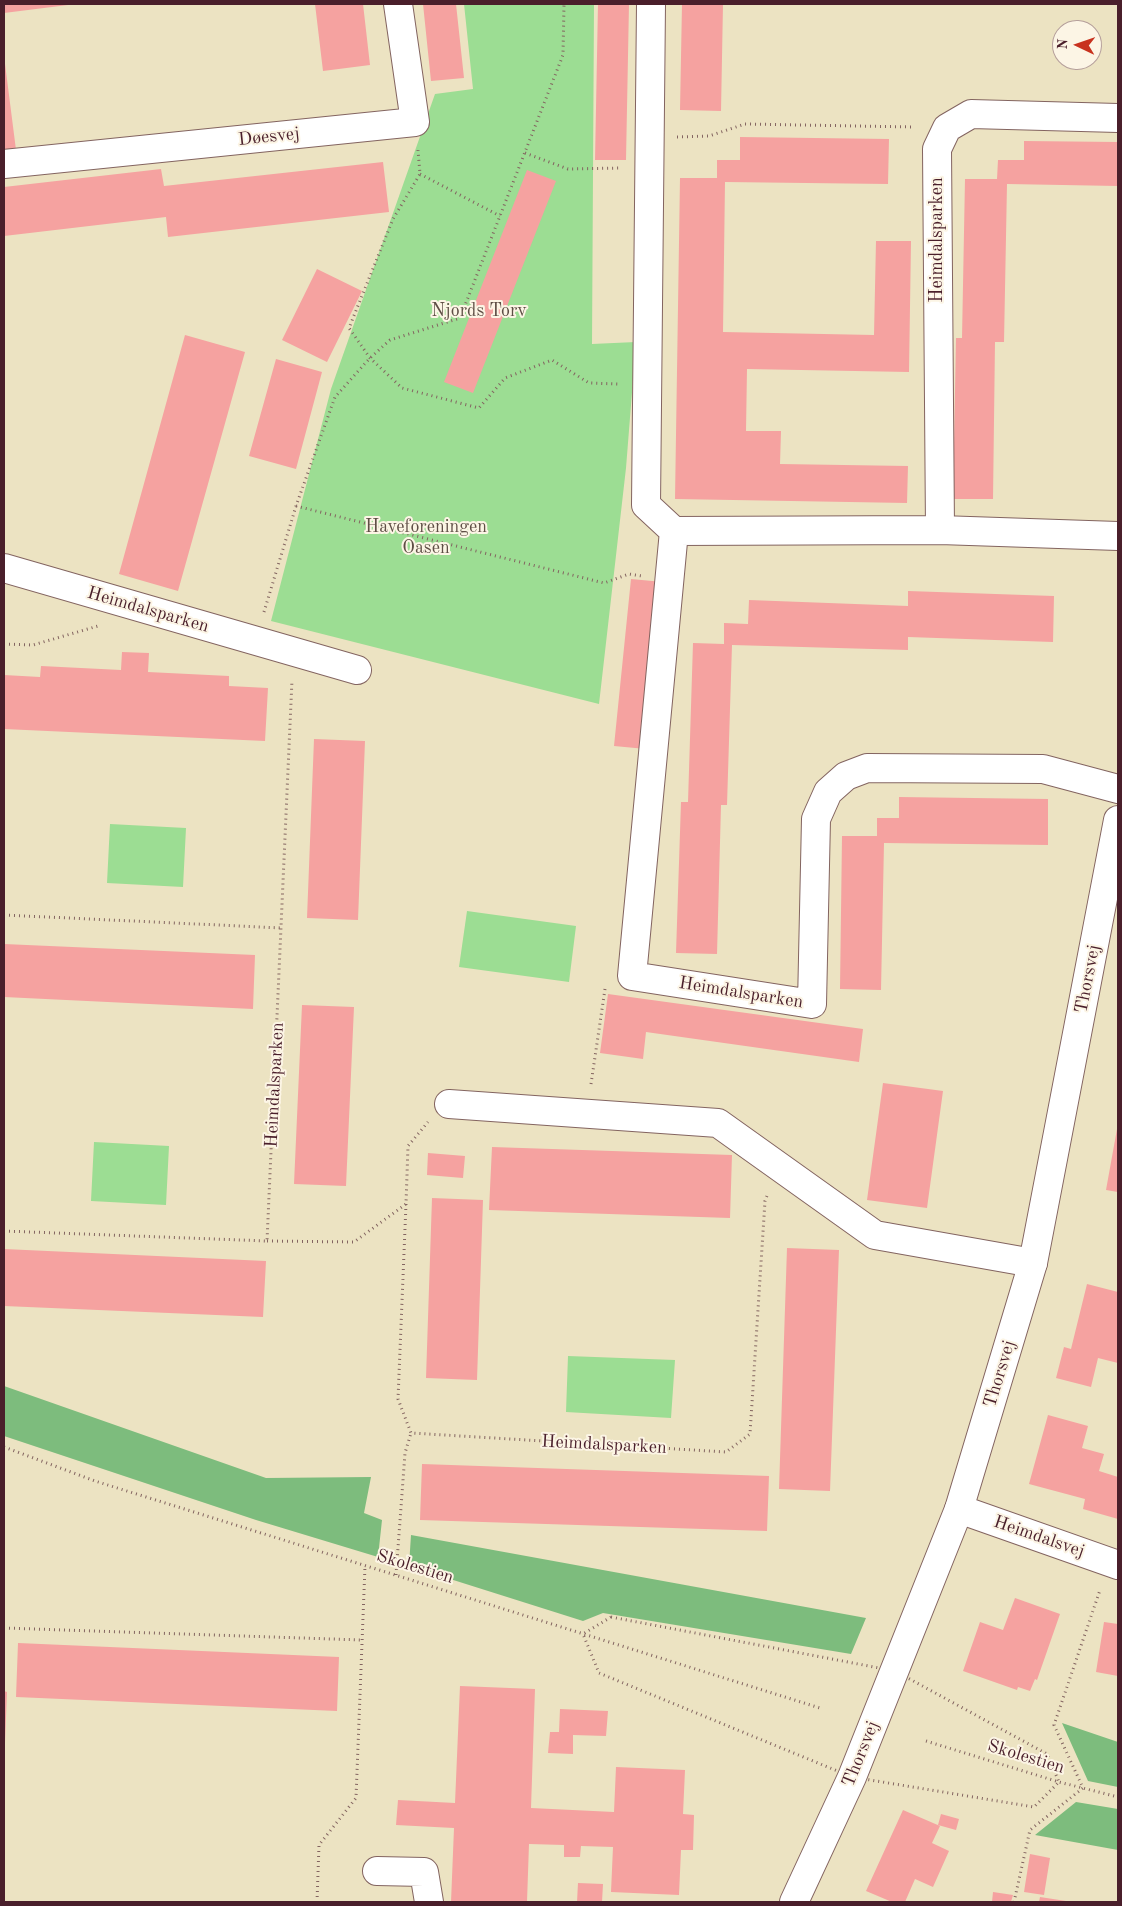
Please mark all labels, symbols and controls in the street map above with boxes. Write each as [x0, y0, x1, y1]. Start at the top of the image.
north arrow [1052, 20, 1102, 70]
text: N [1056, 39, 1070, 50]
street label: Døesvej [237, 123, 301, 151]
street label: Heimdalsparken [926, 177, 948, 303]
park label: Njords Torv [431, 300, 527, 322]
park label: Haveforeningen Oasen [365, 516, 487, 558]
street label: Heimdalsparken [85, 582, 211, 638]
street label: Thorsvej [1071, 943, 1105, 1015]
street label: Heimdalsparken [677, 973, 805, 1013]
street label: Heimdalsparken [261, 1022, 289, 1148]
street label: Thorsvej [980, 1338, 1020, 1410]
street label: Heimdalsparken [541, 1431, 667, 1459]
street label: Heimdalsvej [990, 1511, 1088, 1563]
street label: Skolestien [374, 1545, 456, 1589]
street label: Thorsvej [838, 1718, 884, 1790]
street label: Skolestien [985, 1735, 1067, 1779]

